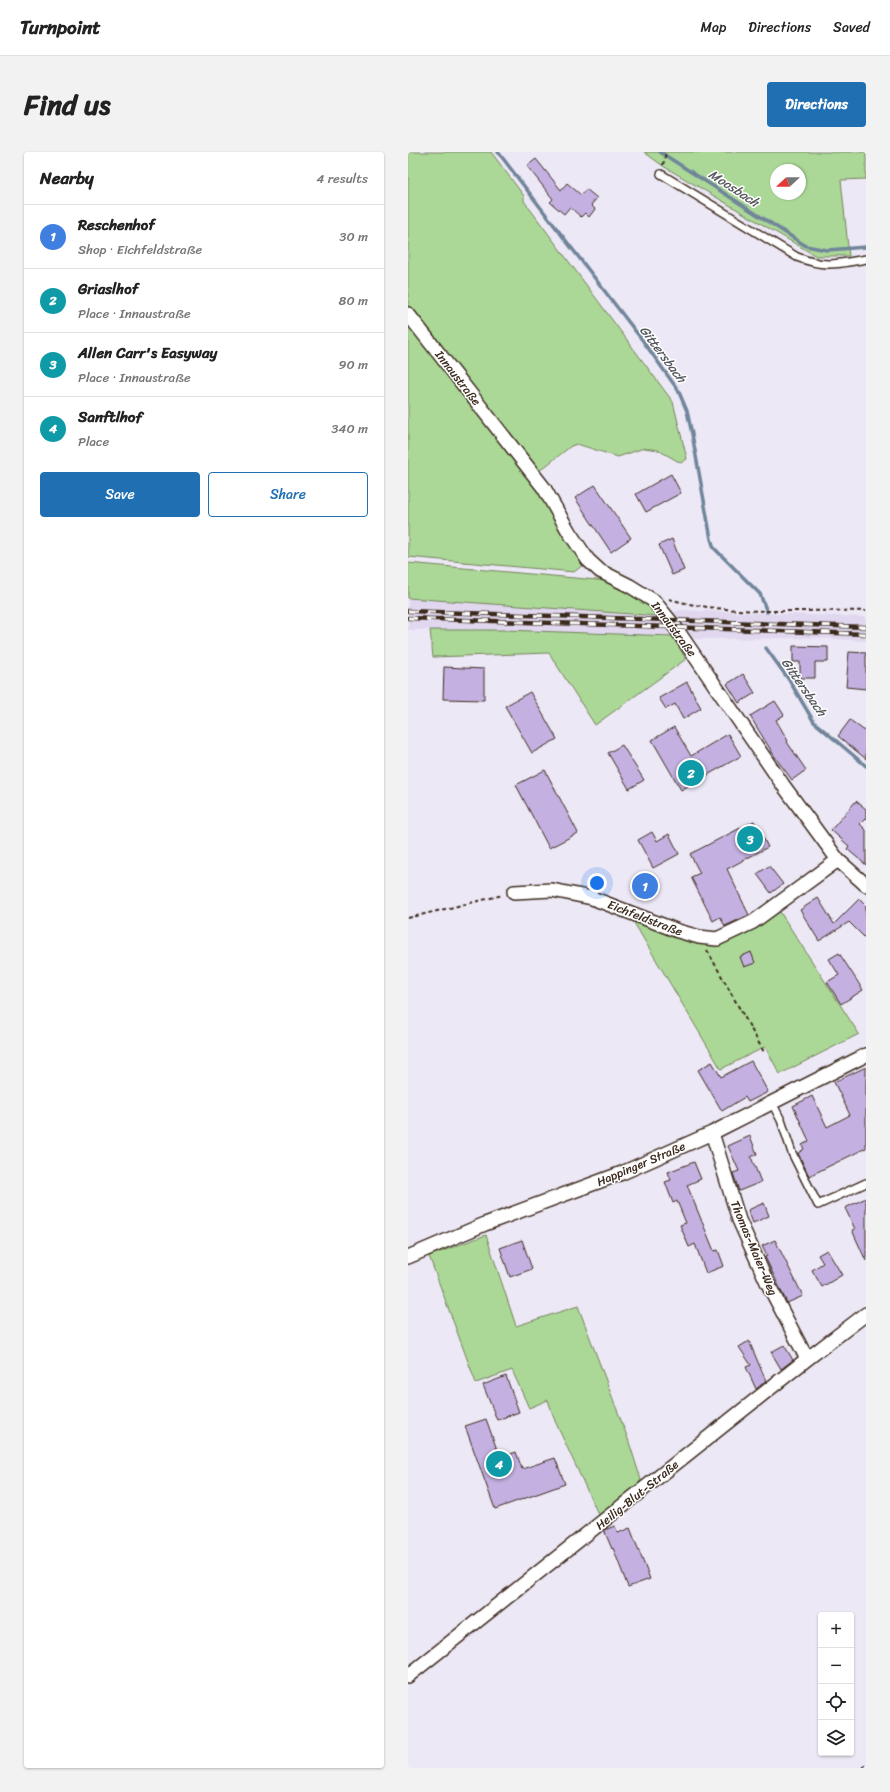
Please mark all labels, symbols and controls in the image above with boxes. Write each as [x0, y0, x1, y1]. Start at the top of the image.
text: Turnpoint [20, 11, 101, 44]
text: Map [700, 15, 726, 40]
text: Directions [748, 15, 811, 40]
text: Saved [833, 15, 870, 40]
text: Find us [24, 80, 111, 129]
button: Directions [767, 82, 866, 127]
text: Nearby [40, 163, 94, 193]
water label: Moosbach [704, 163, 765, 214]
north arrow [770, 164, 806, 200]
text: 4 results [316, 167, 368, 190]
text: Reschenhof [78, 212, 155, 238]
text: 1 [50, 225, 56, 248]
text: 30 m [339, 225, 368, 248]
text: Shop · Eichfeldstraße [78, 238, 202, 261]
text: Griaslhof [78, 276, 138, 302]
text: 2 [49, 289, 57, 312]
text: 80 m [339, 289, 368, 312]
text: Place · Innaustraße [78, 302, 191, 325]
water label: Gittersbach [634, 320, 693, 389]
text: Allen Carr's Easyway [78, 340, 217, 366]
street label: Innaustraße [428, 345, 487, 411]
text: 3 [49, 353, 57, 376]
text: 90 m [338, 353, 368, 376]
text: Place · Innaustraße [78, 366, 191, 389]
text: Sanftlhof [78, 404, 142, 430]
text: 4 [49, 417, 57, 440]
text: 340 m [331, 417, 368, 440]
text: Place [78, 430, 109, 453]
button: Save [40, 472, 200, 517]
button: Share [208, 472, 368, 517]
street label: Innaustraße [645, 595, 703, 662]
water label: Gittersbach [775, 653, 833, 722]
pin: 2 [678, 758, 704, 788]
pin: 3 [737, 824, 763, 854]
pin: 1 [632, 871, 658, 901]
your location [587, 873, 607, 893]
street label: Eichfeldstraße [604, 894, 686, 942]
street label: Happinger Straße [593, 1135, 689, 1193]
street label: Thomas-Maier-Weg [724, 1197, 784, 1299]
pin: 4 [486, 1449, 512, 1479]
street label: Heilig-Blut-Straße [590, 1454, 684, 1536]
map controls [818, 1612, 854, 1756]
button: + [818, 1612, 854, 1648]
button: − [818, 1648, 854, 1684]
button: locate [818, 1684, 854, 1720]
button: layers [818, 1720, 854, 1756]

